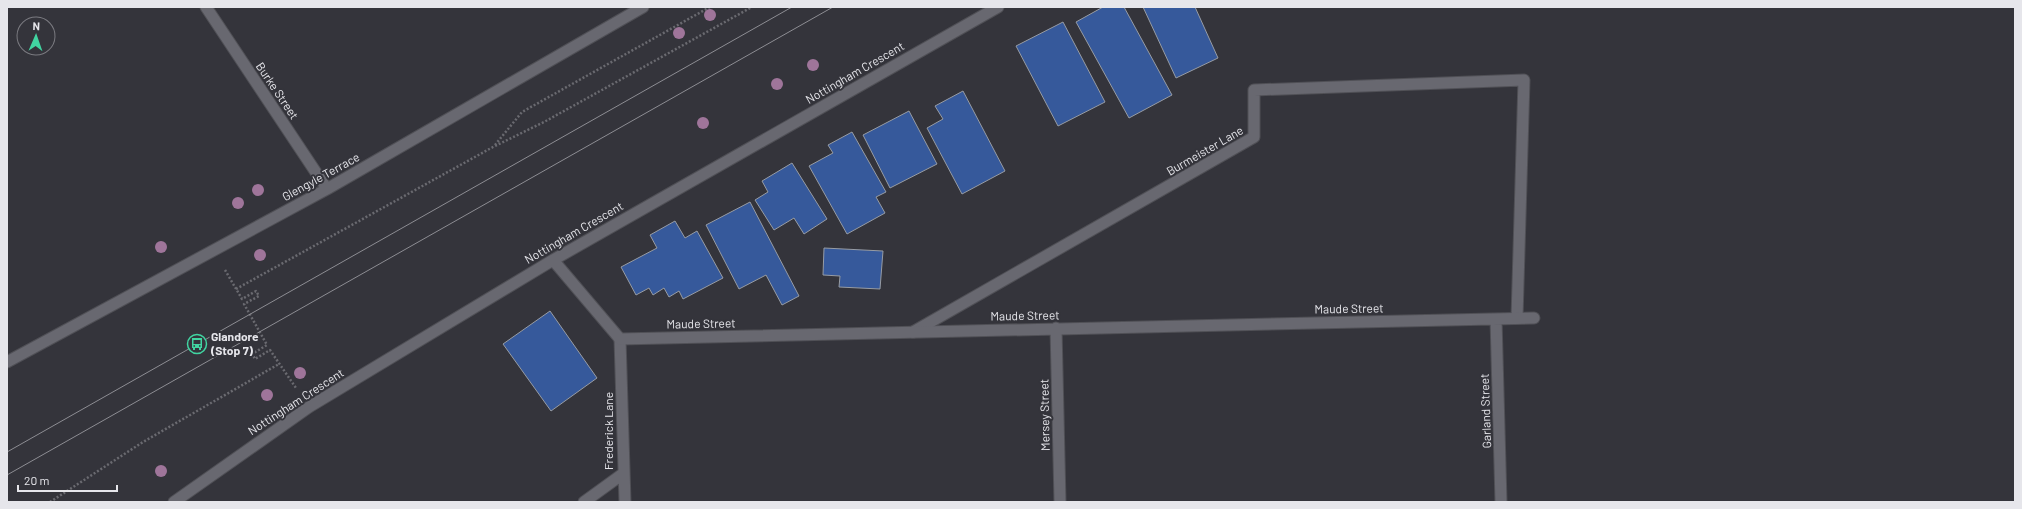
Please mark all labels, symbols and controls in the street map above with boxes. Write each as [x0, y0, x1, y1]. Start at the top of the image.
north arrow [16, 16, 56, 56]
text: N [32, 19, 40, 32]
street label: Nottingham Crescent [803, 38, 906, 106]
street label: Burke Street [254, 59, 302, 122]
street label: Burmeister Lane [1164, 122, 1245, 178]
street label: Glengyle Terrace [279, 149, 362, 203]
street label: Nottingham Crescent [522, 198, 625, 266]
street label: Maude Street [1314, 300, 1384, 316]
street label: Maude Street [990, 307, 1060, 323]
street label: Maude Street [666, 315, 736, 331]
place label: Glandore (Stop 7) [210, 329, 259, 357]
bus stop icon: Glandore (Stop 7) [186, 333, 208, 355]
street label: Nottingham Crescent [245, 365, 346, 437]
street label: Garland Street [1477, 373, 1493, 449]
street label: Mersey Street [1036, 379, 1052, 451]
street label: Frederick Lane [601, 392, 615, 470]
scale bar [18, 467, 117, 493]
text: 20 m [24, 473, 50, 487]

